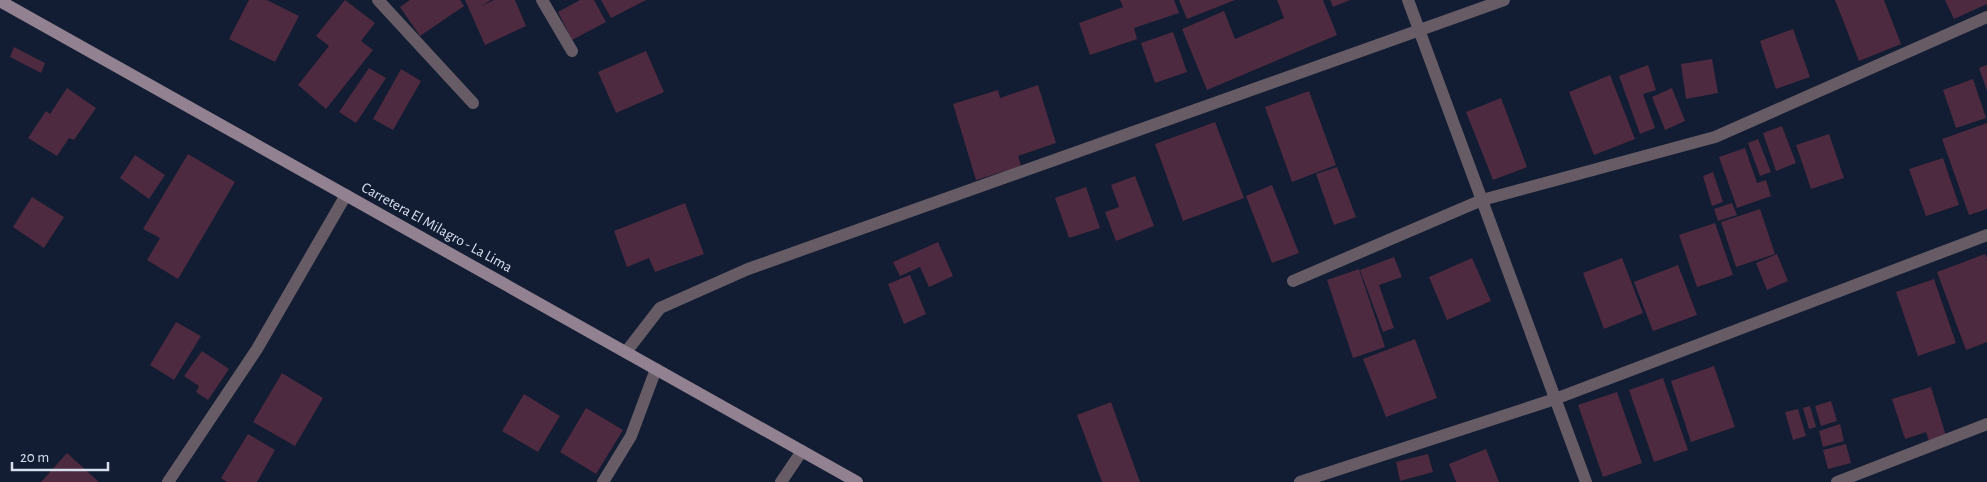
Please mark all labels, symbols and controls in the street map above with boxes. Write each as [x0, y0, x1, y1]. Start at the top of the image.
street label: Carretera El Milagro - La Lima [359, 180, 515, 275]
scale bar [12, 440, 109, 472]
text: 20 m [20, 450, 49, 465]

